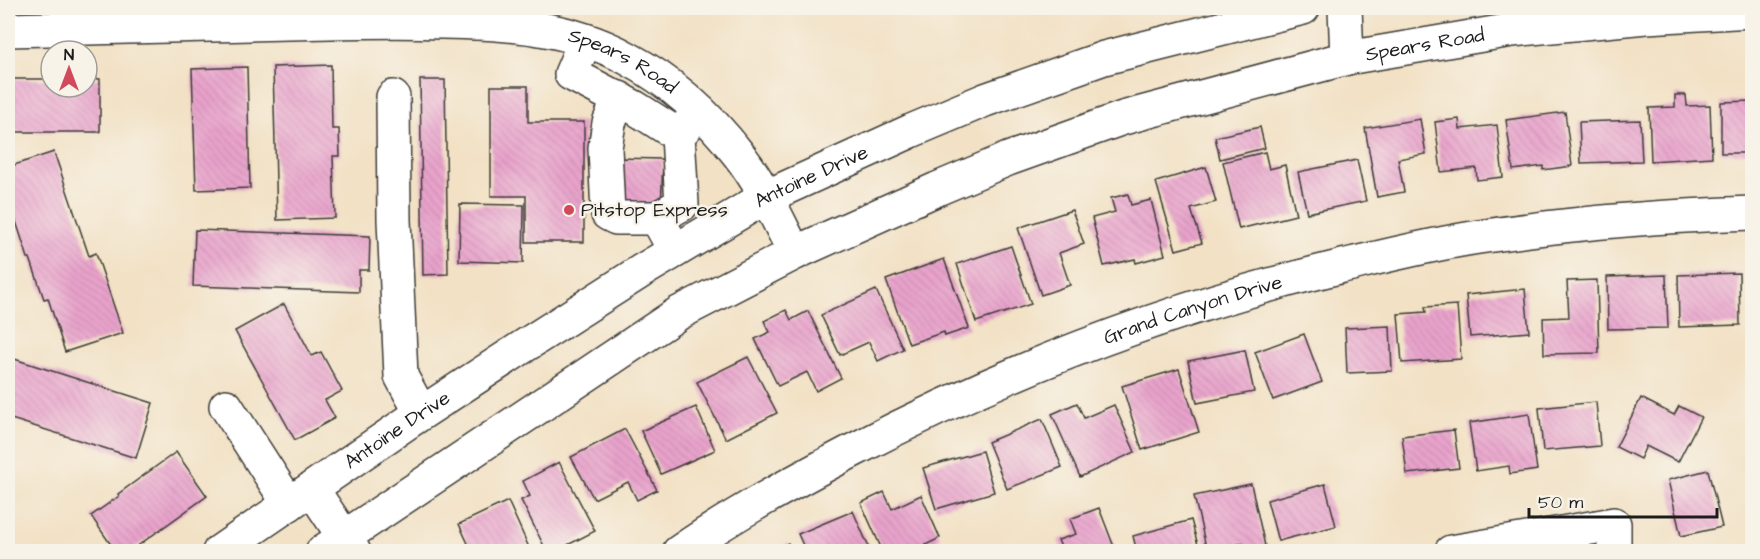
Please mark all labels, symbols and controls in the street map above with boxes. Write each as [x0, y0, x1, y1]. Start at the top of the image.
street label: Spears Road [1363, 21, 1486, 69]
street label: Spears Road [565, 22, 683, 101]
north arrow [39, 39, 99, 99]
text: N [64, 44, 74, 66]
street label: Antoine Drive [749, 138, 873, 215]
place label: Pitstop Express [581, 196, 728, 224]
marker: Pitstop Express [562, 203, 576, 217]
street label: Grand Canyon Drive [1100, 268, 1286, 352]
street label: Antoine Drive [339, 384, 456, 476]
scale bar [1529, 481, 1716, 519]
text: 50 m [1538, 490, 1583, 515]

